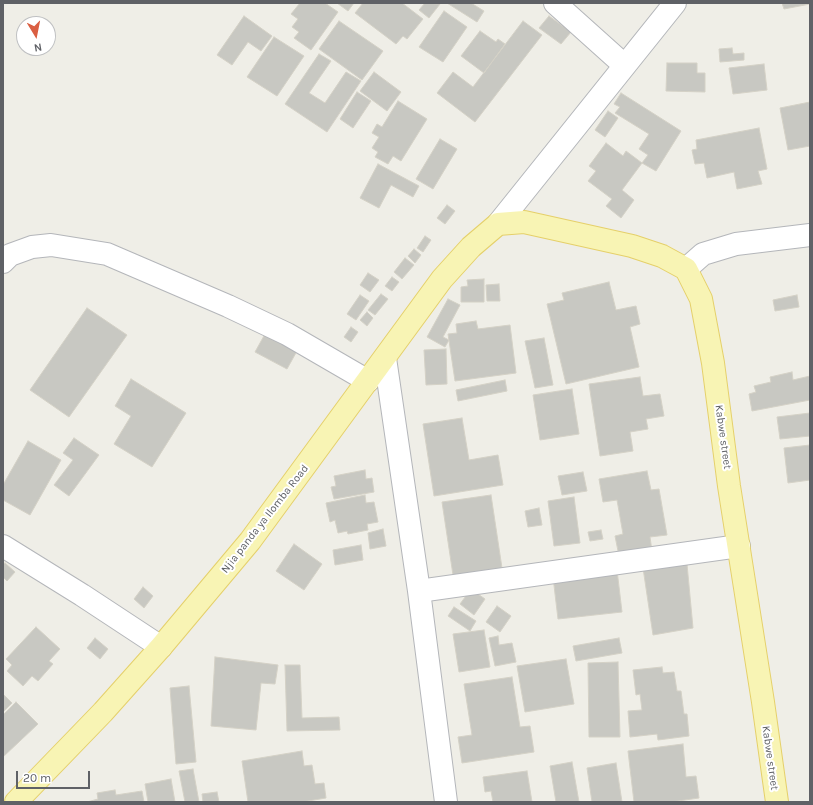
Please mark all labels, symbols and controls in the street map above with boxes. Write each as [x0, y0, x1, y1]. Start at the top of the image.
north arrow [16, 16, 56, 56]
text: N [33, 40, 43, 54]
street label: Kabwe street [712, 404, 734, 470]
street label: Njia panda ya Ilomba Road [219, 462, 311, 576]
street label: Kabwe street [759, 725, 781, 791]
scale bar [18, 763, 92, 789]
text: 20 m [23, 771, 51, 785]

